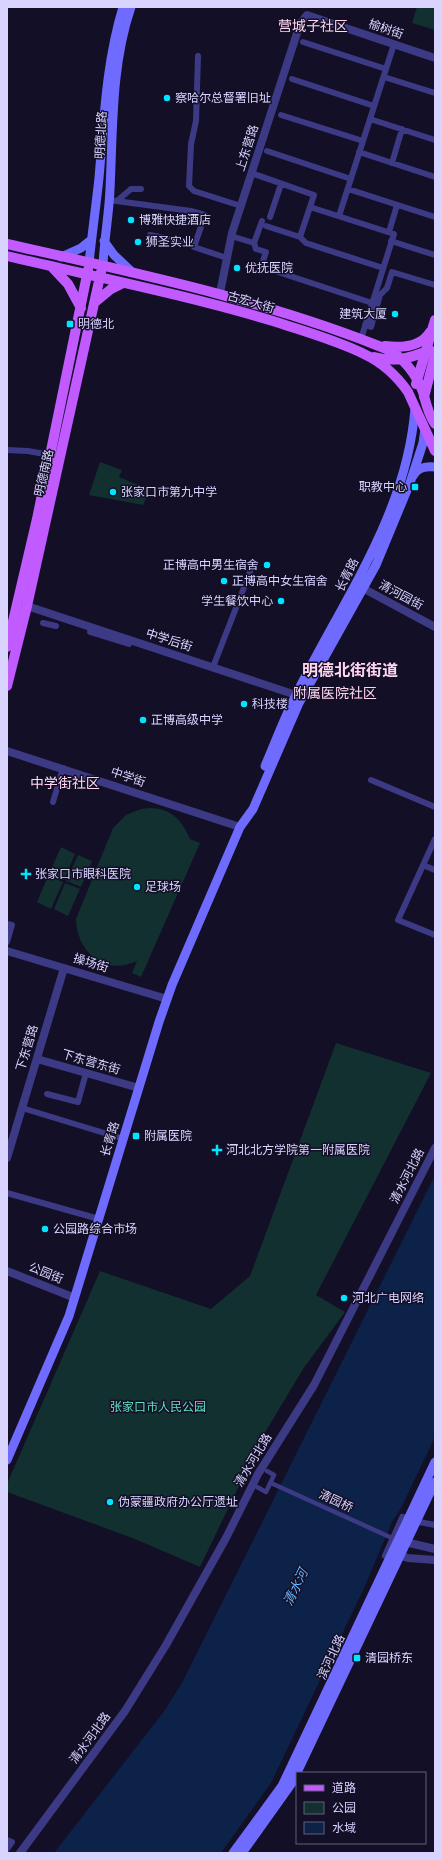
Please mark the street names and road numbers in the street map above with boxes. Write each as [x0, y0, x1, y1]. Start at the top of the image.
street label: 榆树街 [367, 17, 405, 41]
street label: 明德北路 [93, 111, 109, 159]
street label: 上东营路 [233, 123, 261, 173]
street label: 古宏大街 [226, 289, 276, 315]
street label: 明德南路 [32, 448, 56, 498]
street label: 长青路 [333, 556, 361, 594]
street label: 清河园街 [377, 578, 425, 612]
street label: 中学后街 [144, 626, 194, 654]
street label: 中学街 [109, 765, 147, 789]
street label: 操场街 [72, 951, 110, 975]
street label: 下东营路 [13, 1023, 41, 1073]
street label: 下东营东街 [60, 1047, 122, 1077]
street label: 长青路 [98, 1120, 122, 1158]
street label: 清水河北路 [387, 1146, 427, 1206]
street label: 公园街 [27, 1260, 65, 1286]
street label: 清水河北路 [232, 1431, 274, 1489]
street label: 清园桥 [317, 1487, 355, 1515]
street label: 滨河北路 [315, 1632, 347, 1682]
street label: 清水河北路 [67, 1710, 113, 1766]

